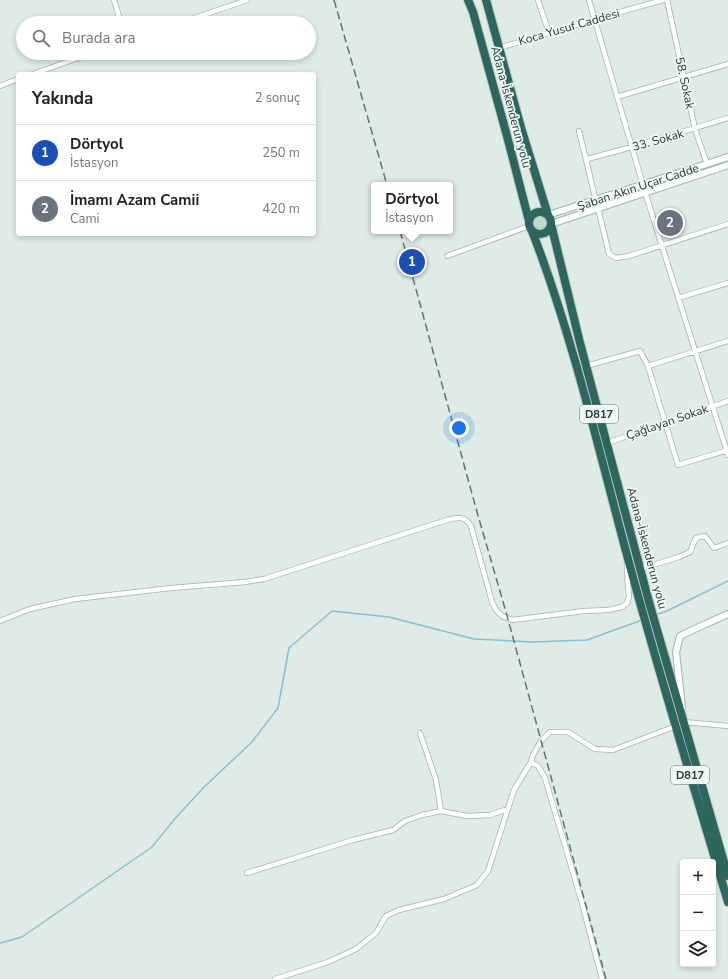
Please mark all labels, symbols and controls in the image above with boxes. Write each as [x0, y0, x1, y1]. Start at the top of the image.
street label: Koca Yusuf Caddesi [516, 5, 622, 49]
search box [16, 16, 316, 60]
icon: search [30, 27, 52, 49]
text: Burada ara [62, 28, 136, 48]
street label: Adana-İskenderun yolu [487, 44, 535, 170]
street label: 58. Sokak [672, 56, 698, 111]
text: Yakında [32, 87, 93, 110]
text: 2 sonuç [255, 89, 300, 107]
street label: 33. Sokak [631, 125, 686, 155]
text: Dörtyol [70, 134, 123, 154]
text: 1 [41, 144, 49, 162]
text: 250 m [262, 144, 300, 162]
text: İstasyon [70, 154, 118, 172]
street label: Şaban Akın Uçar Cadde [575, 160, 701, 214]
popup [371, 182, 453, 234]
text: Dörtyol [385, 189, 439, 209]
text: İmamı Azam Camii [70, 190, 199, 210]
text: 2 [41, 200, 49, 218]
text: 420 m [262, 200, 300, 218]
pin: 2 [657, 208, 683, 238]
text: İstasyon [385, 209, 434, 227]
text: Cami [70, 210, 100, 228]
pin: 1 [399, 247, 425, 277]
street label: Çağlayan Sokak [624, 400, 711, 444]
road number: D817 [580, 405, 618, 423]
your location [449, 418, 469, 438]
street label: Adana-İskenderun yolu [623, 485, 671, 611]
road number: D817 [671, 766, 709, 784]
map controls [680, 859, 716, 967]
button: + [680, 859, 716, 895]
button: − [680, 895, 716, 931]
button: layers [680, 931, 716, 967]

